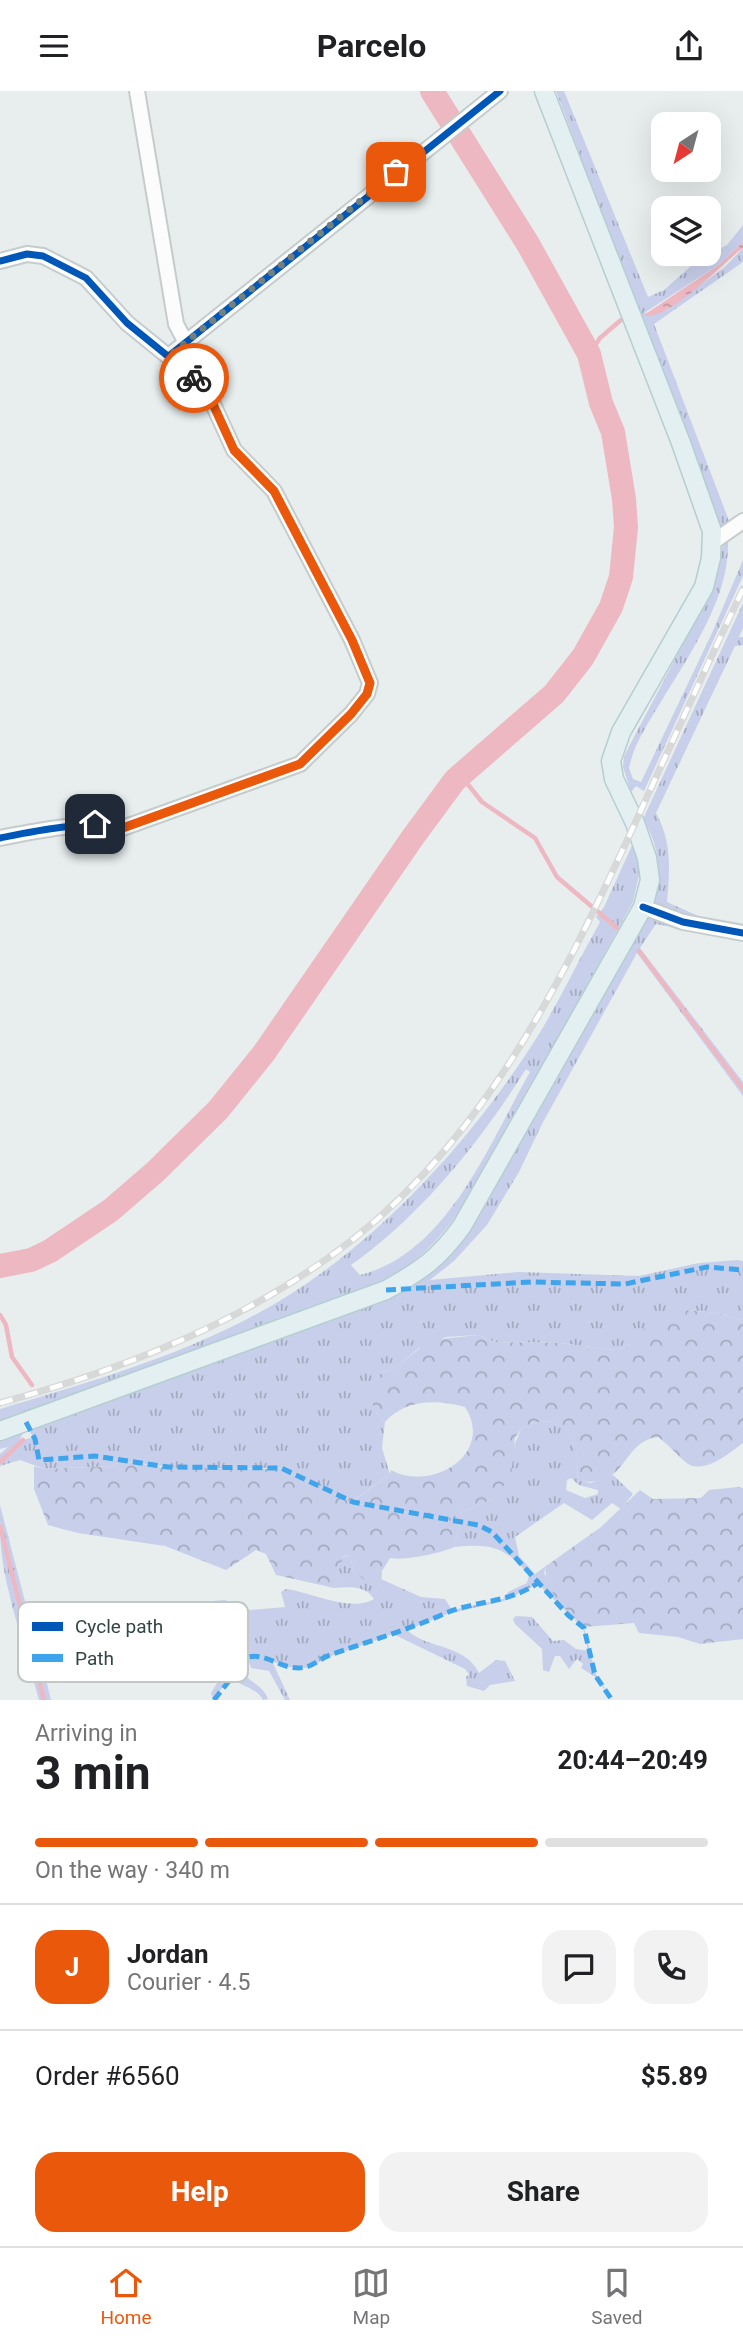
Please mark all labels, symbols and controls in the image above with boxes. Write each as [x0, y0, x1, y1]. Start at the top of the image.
icon: menu [35, 27, 73, 65]
text: Parcelo [317, 27, 426, 65]
icon: share [670, 27, 708, 65]
north arrow [651, 112, 721, 182]
map controls [651, 112, 721, 266]
pin [366, 142, 426, 202]
icon: bag [377, 153, 415, 191]
button: layers [651, 196, 721, 266]
courier [159, 343, 229, 413]
icon: bike [175, 359, 213, 397]
pin [65, 794, 125, 854]
icon: home [76, 805, 114, 843]
legend [18, 1602, 248, 1682]
text: Cycle path [75, 1615, 163, 1638]
text: Path [75, 1647, 114, 1670]
text: Arriving in [35, 1720, 138, 1747]
text: 20:44–20:49 [558, 1745, 708, 1775]
text: 3 min [35, 1746, 151, 1800]
text: On the way · 340 m [35, 1857, 230, 1884]
button: chat [542, 1930, 616, 2004]
button: phone [634, 1930, 708, 2004]
text: Jordan [127, 1939, 209, 1969]
text: J [65, 1952, 79, 1982]
text: Courier · 4.5 [127, 1969, 250, 1996]
text: Order #6560 [35, 2061, 180, 2091]
text: $5.89 [641, 2061, 708, 2091]
button: Help [35, 2152, 365, 2232]
button: Share [379, 2152, 708, 2232]
tab: Home [100, 2264, 152, 2329]
tab: Map [352, 2264, 390, 2329]
tab: Saved [591, 2264, 643, 2329]

